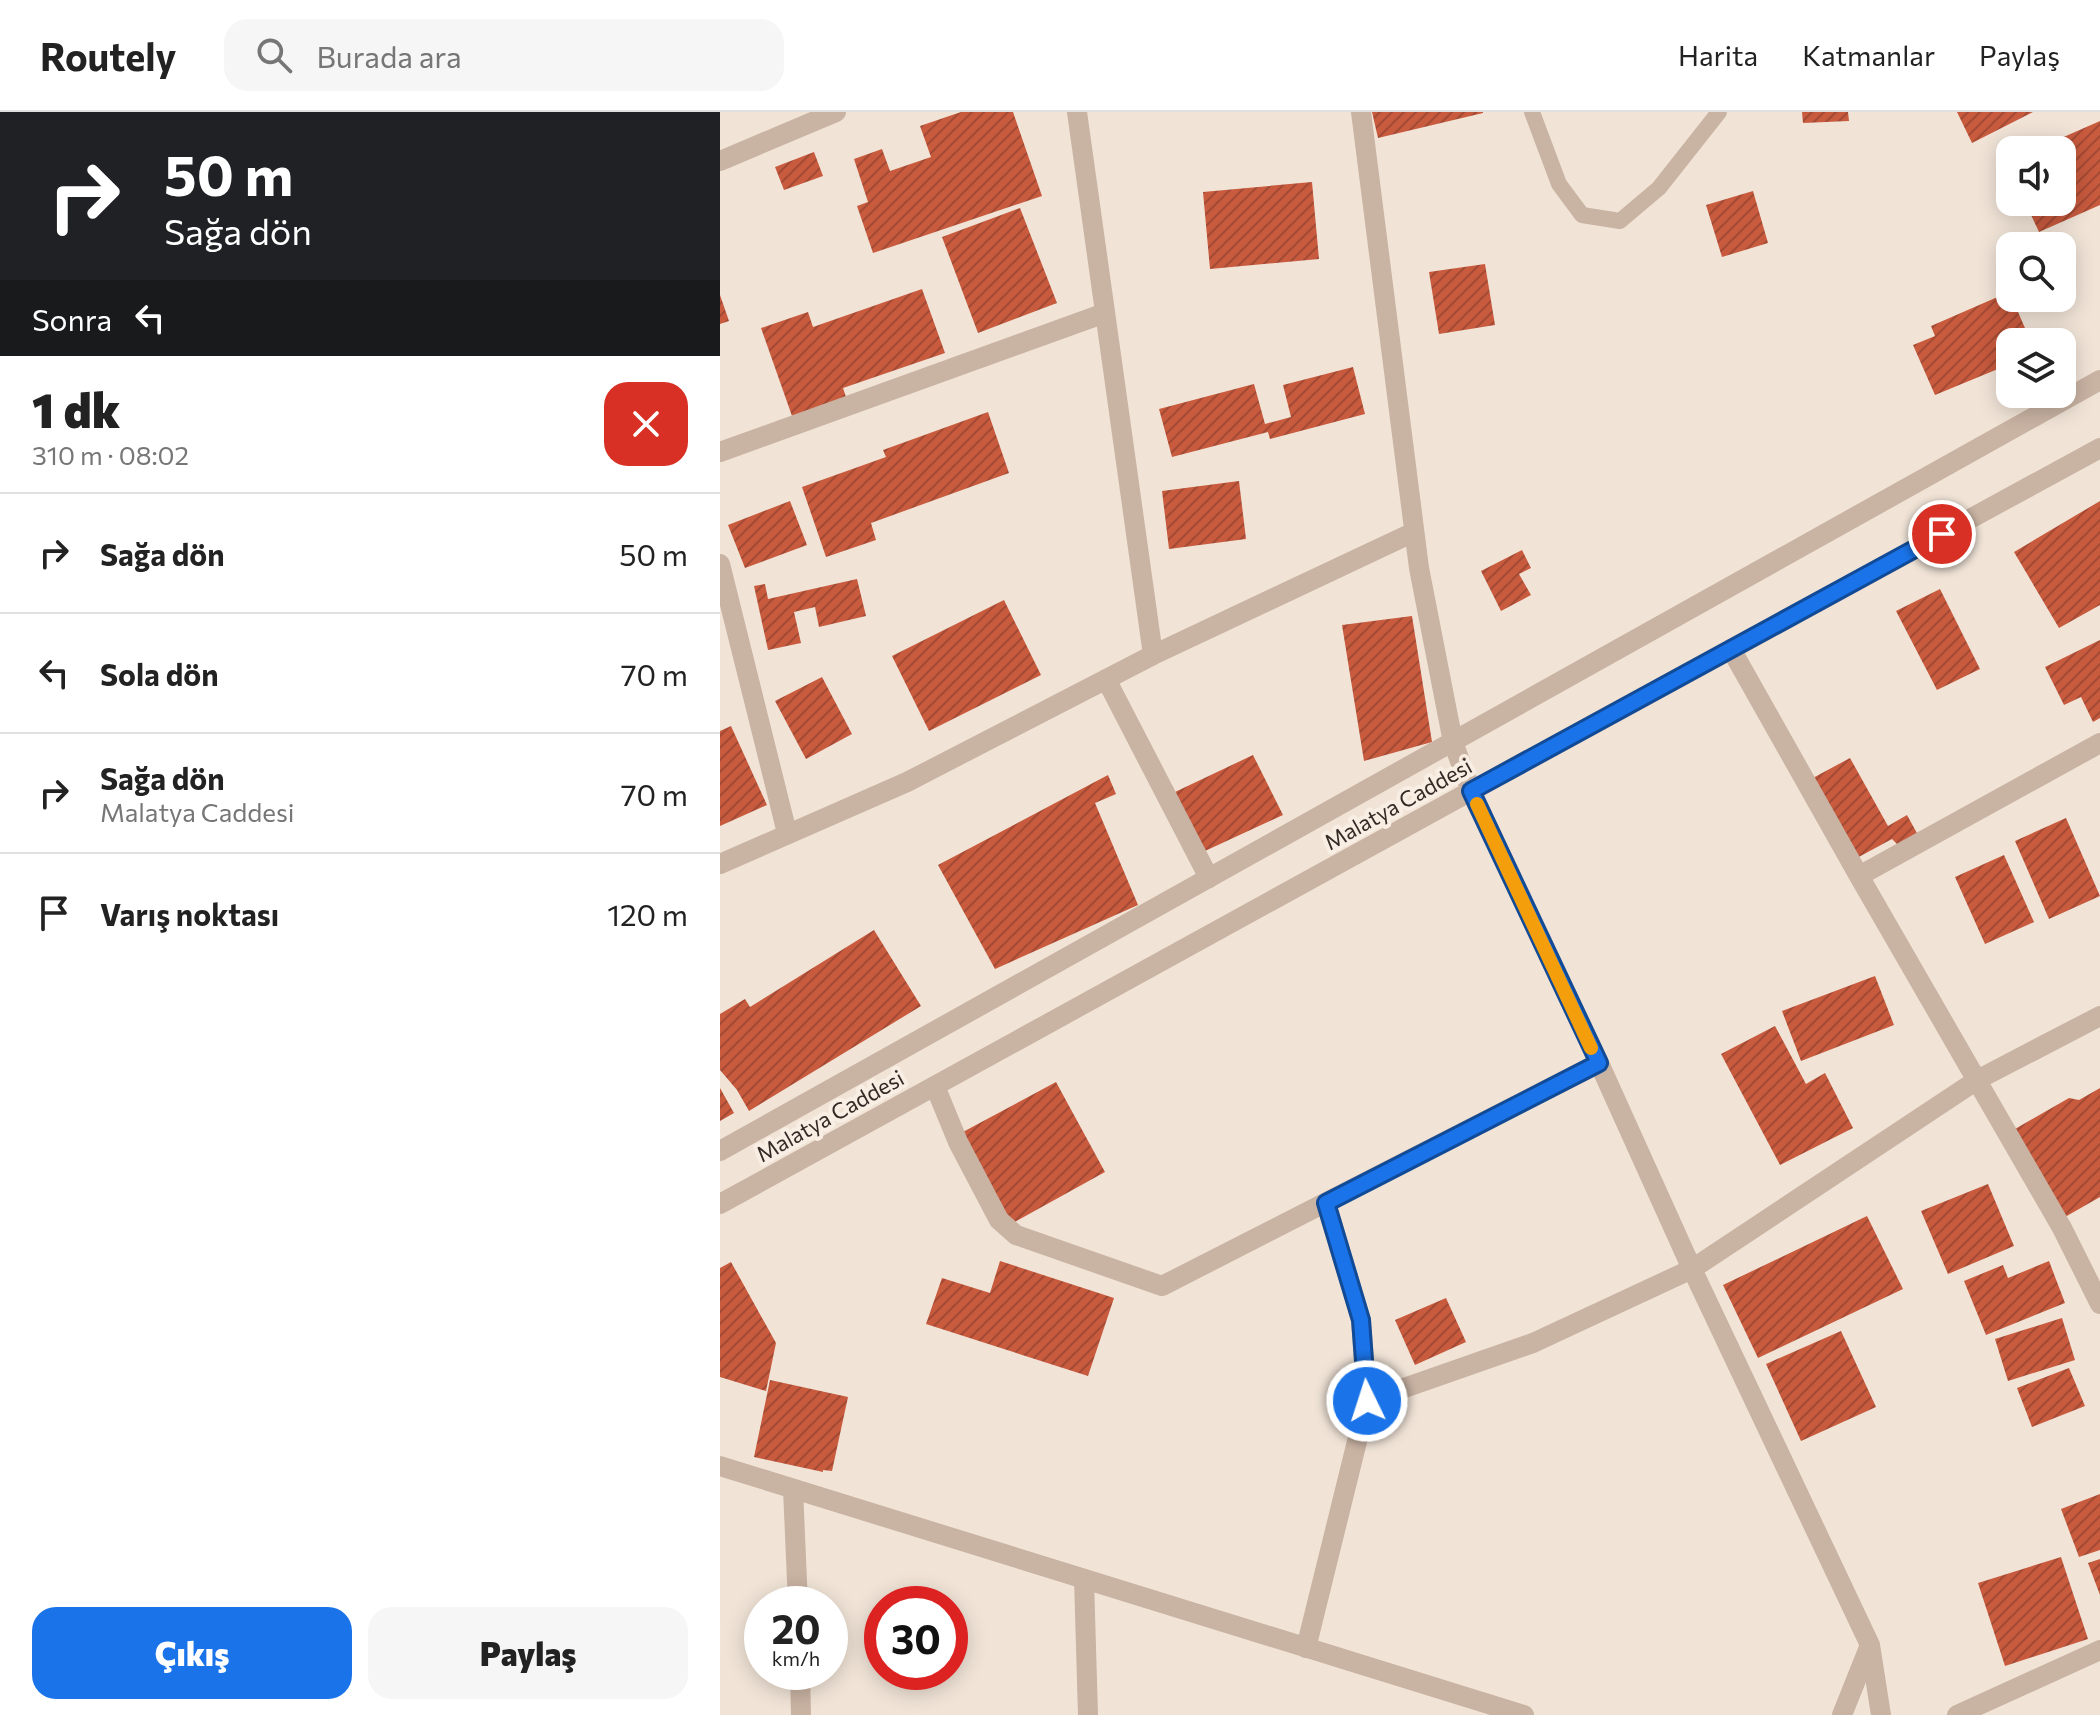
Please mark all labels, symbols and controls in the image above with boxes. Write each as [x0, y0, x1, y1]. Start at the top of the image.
search box [224, 19, 784, 91]
text: Routely [40, 32, 176, 79]
icon: search [252, 33, 296, 77]
text: Burada ara [316, 37, 462, 74]
text: Harita [1678, 38, 1758, 72]
text: Katmanlar [1802, 38, 1935, 72]
text: Paylaş [1979, 38, 2060, 72]
map controls [1996, 136, 2076, 408]
button: sound [1996, 136, 2076, 216]
text: 50 m [164, 139, 293, 208]
icon: right [32, 144, 136, 248]
text: Sağa dön [164, 208, 312, 252]
button: search [1996, 232, 2076, 312]
icon: left [128, 296, 172, 340]
text: Sonra [32, 300, 112, 337]
button: layers [1996, 328, 2076, 408]
text: 1 dk [32, 379, 120, 438]
button: close [604, 382, 688, 466]
text: 310 m · 08:02 [32, 439, 189, 470]
pin [1908, 500, 1976, 568]
icon: arrive [1920, 512, 1964, 556]
icon: right [32, 531, 76, 575]
text: Sağa dön [100, 535, 225, 572]
text: 50 m [619, 535, 688, 572]
icon: left [32, 651, 76, 695]
text: Sola dön [100, 655, 219, 692]
text: 70 m [621, 655, 688, 692]
street label: Malatya Caddesi [1319, 752, 1476, 855]
text: Sağa dön [100, 759, 225, 796]
icon: right [32, 771, 76, 815]
text: 70 m [621, 775, 688, 812]
text: Malatya Caddesi [100, 796, 295, 827]
icon: arrive [32, 891, 76, 935]
text: Varış noktası [100, 895, 279, 932]
text: 120 m [607, 895, 688, 932]
street label: Malatya Caddesi [751, 1064, 908, 1167]
position arrow [1325, 1359, 1409, 1443]
speed limit sign: 30 [864, 1586, 968, 1690]
text: 20 [771, 1603, 821, 1652]
button: Çıkış [32, 1607, 352, 1699]
button: Paylaş [368, 1607, 688, 1699]
text: km/h [772, 1646, 820, 1670]

